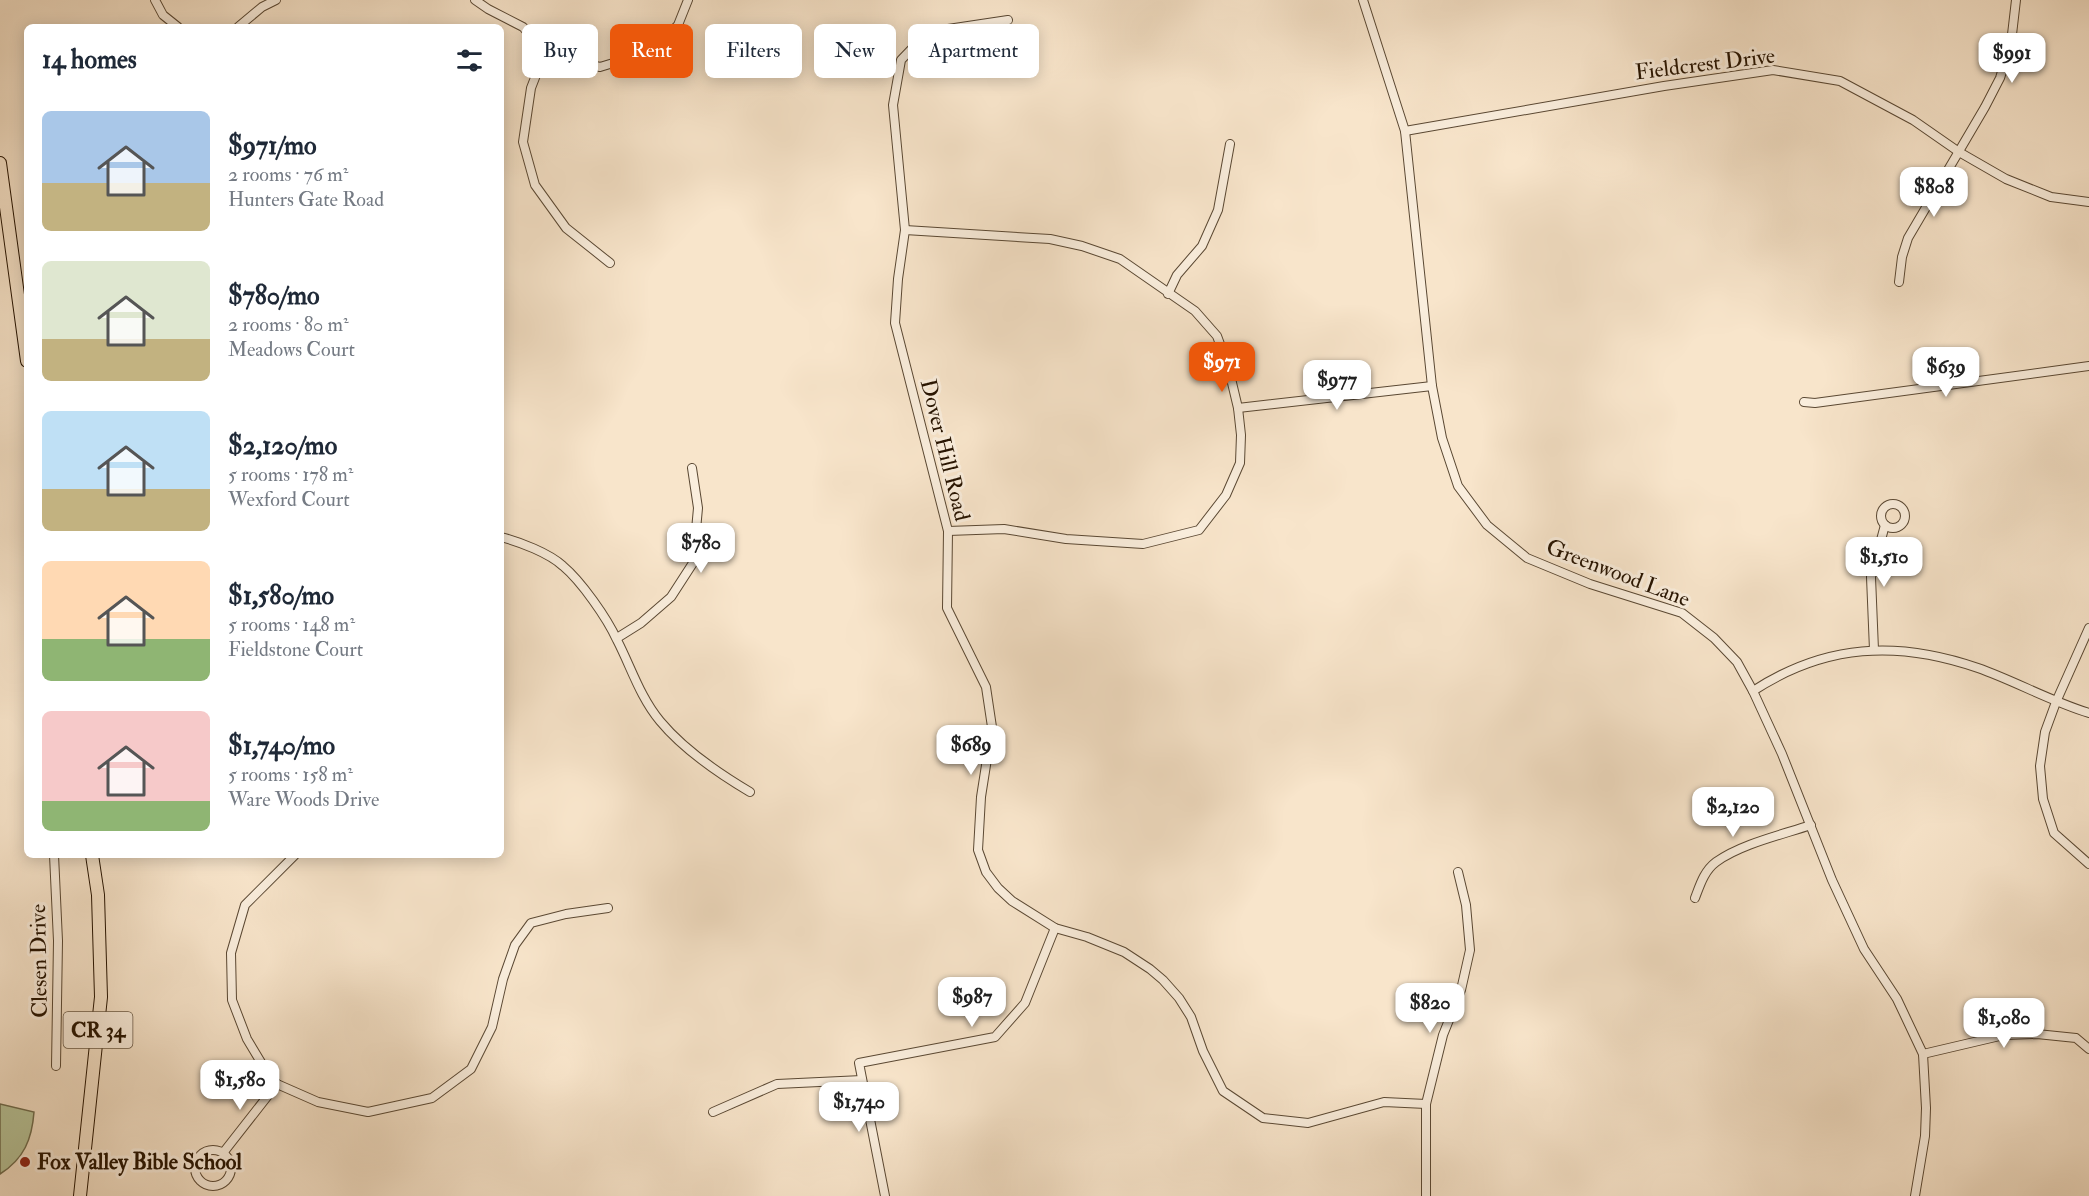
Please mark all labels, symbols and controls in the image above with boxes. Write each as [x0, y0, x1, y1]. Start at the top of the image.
chip: Buy [522, 24, 598, 78]
chip: Rent [610, 24, 693, 78]
chip: Filters [705, 24, 802, 78]
chip: New [814, 24, 896, 78]
chip: Apartment [908, 24, 1039, 78]
pin: $991 [1976, 33, 2048, 84]
text: $991 [1993, 40, 2031, 65]
street label: Fieldcrest Drive [1633, 42, 1777, 86]
text: 14 homes [42, 44, 137, 76]
icon: filters [453, 44, 486, 77]
text: $971/mo [228, 130, 317, 162]
icon: home [90, 135, 162, 207]
text: 2 rooms · 76 m² [228, 162, 348, 187]
pin: $808 [1898, 167, 1970, 218]
text: $808 [1914, 174, 1954, 199]
text: Hunters Gate Road [228, 187, 384, 212]
text: $780/mo [228, 280, 320, 312]
icon: home [90, 285, 162, 357]
text: 2 rooms · 80 m² [228, 312, 349, 337]
text: Meadows Court [228, 337, 355, 362]
pin: $971 [1186, 342, 1258, 393]
pin: $639 [1910, 347, 1982, 398]
text: $971 [1203, 349, 1241, 374]
text: $639 [1926, 354, 1966, 379]
pin: $977 [1301, 360, 1373, 411]
text: $977 [1317, 367, 1357, 392]
street label: Dover Hill Road [914, 376, 976, 524]
text: $2,120/mo [228, 430, 337, 462]
icon: home [90, 435, 162, 507]
text: 5 rooms · 178 m² [228, 462, 353, 487]
text: Wexford Court [228, 487, 350, 512]
pin: $780 [665, 523, 737, 574]
text: $780 [681, 530, 721, 555]
street label: Greenwood Lane [1542, 533, 1694, 613]
pin: $1,510 [1835, 537, 1933, 588]
text: $1,510 [1860, 544, 1908, 569]
text: $1,580/mo [228, 580, 334, 612]
icon: home [90, 585, 162, 657]
text: 5 rooms · 148 m² [228, 612, 355, 637]
text: Fieldstone Court [228, 637, 363, 662]
pin: $689 [935, 725, 1007, 776]
text: $1,740/mo [228, 730, 335, 762]
text: $689 [950, 732, 992, 757]
icon: home [90, 735, 162, 807]
text: 5 rooms · 158 m² [228, 762, 353, 787]
text: Ware Woods Drive [228, 787, 379, 812]
pin: $2,120 [1684, 787, 1782, 838]
text: $2,120 [1706, 794, 1760, 819]
street label: Clesen Drive [24, 904, 54, 1018]
pin: $987 [936, 977, 1008, 1028]
pin: $820 [1394, 983, 1466, 1034]
text: $987 [952, 984, 992, 1009]
text: $820 [1409, 990, 1451, 1015]
pin: $1,080 [1955, 998, 2053, 1049]
text: $1,080 [1977, 1005, 2031, 1030]
road number: CR 34 [63, 1012, 132, 1048]
pin: $1,580 [191, 1060, 289, 1111]
text: $1,580 [214, 1067, 266, 1092]
pin: $1,740 [810, 1082, 908, 1133]
text: $1,740 [833, 1089, 885, 1114]
place label: Fox Valley Bible School [37, 1148, 242, 1177]
marker: Fox Valley Bible School [18, 1155, 32, 1169]

